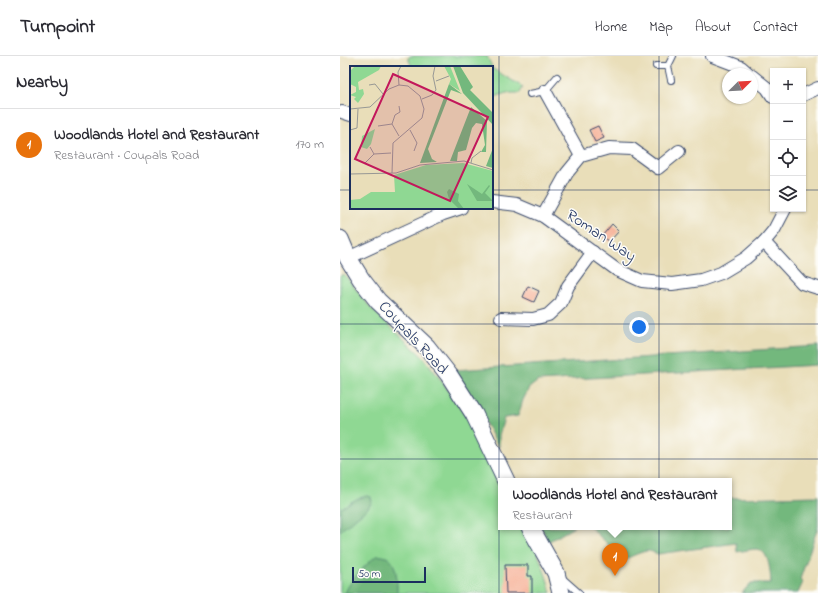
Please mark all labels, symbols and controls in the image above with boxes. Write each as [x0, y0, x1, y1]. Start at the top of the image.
text: Turnpoint [20, 14, 95, 41]
text: Home [595, 17, 627, 38]
text: Map [649, 17, 673, 38]
text: About [695, 17, 731, 38]
text: Contact [753, 17, 798, 38]
inset map [350, 66, 493, 209]
north arrow [722, 68, 758, 104]
map controls [770, 68, 806, 212]
button: + [770, 68, 806, 104]
text: Nearby [16, 70, 68, 95]
button: − [770, 104, 806, 140]
text: Woodlands Hotel and Restaurant [54, 124, 259, 146]
text: 1 [27, 135, 31, 154]
text: 170 m [296, 135, 324, 154]
button: locate [770, 140, 806, 176]
text: Restaurant · Coupals Road [54, 146, 199, 165]
button: layers [770, 176, 806, 212]
street label: Roman Way [561, 204, 641, 268]
street label: Coupals Road [372, 296, 454, 380]
your location [629, 317, 649, 337]
popup [498, 478, 732, 530]
text: Woodlands Hotel and Restaurant [512, 484, 718, 506]
text: Restaurant [512, 506, 573, 525]
pin: 1 [602, 543, 628, 576]
scale bar [352, 565, 426, 584]
text: 50 m [358, 566, 380, 582]

